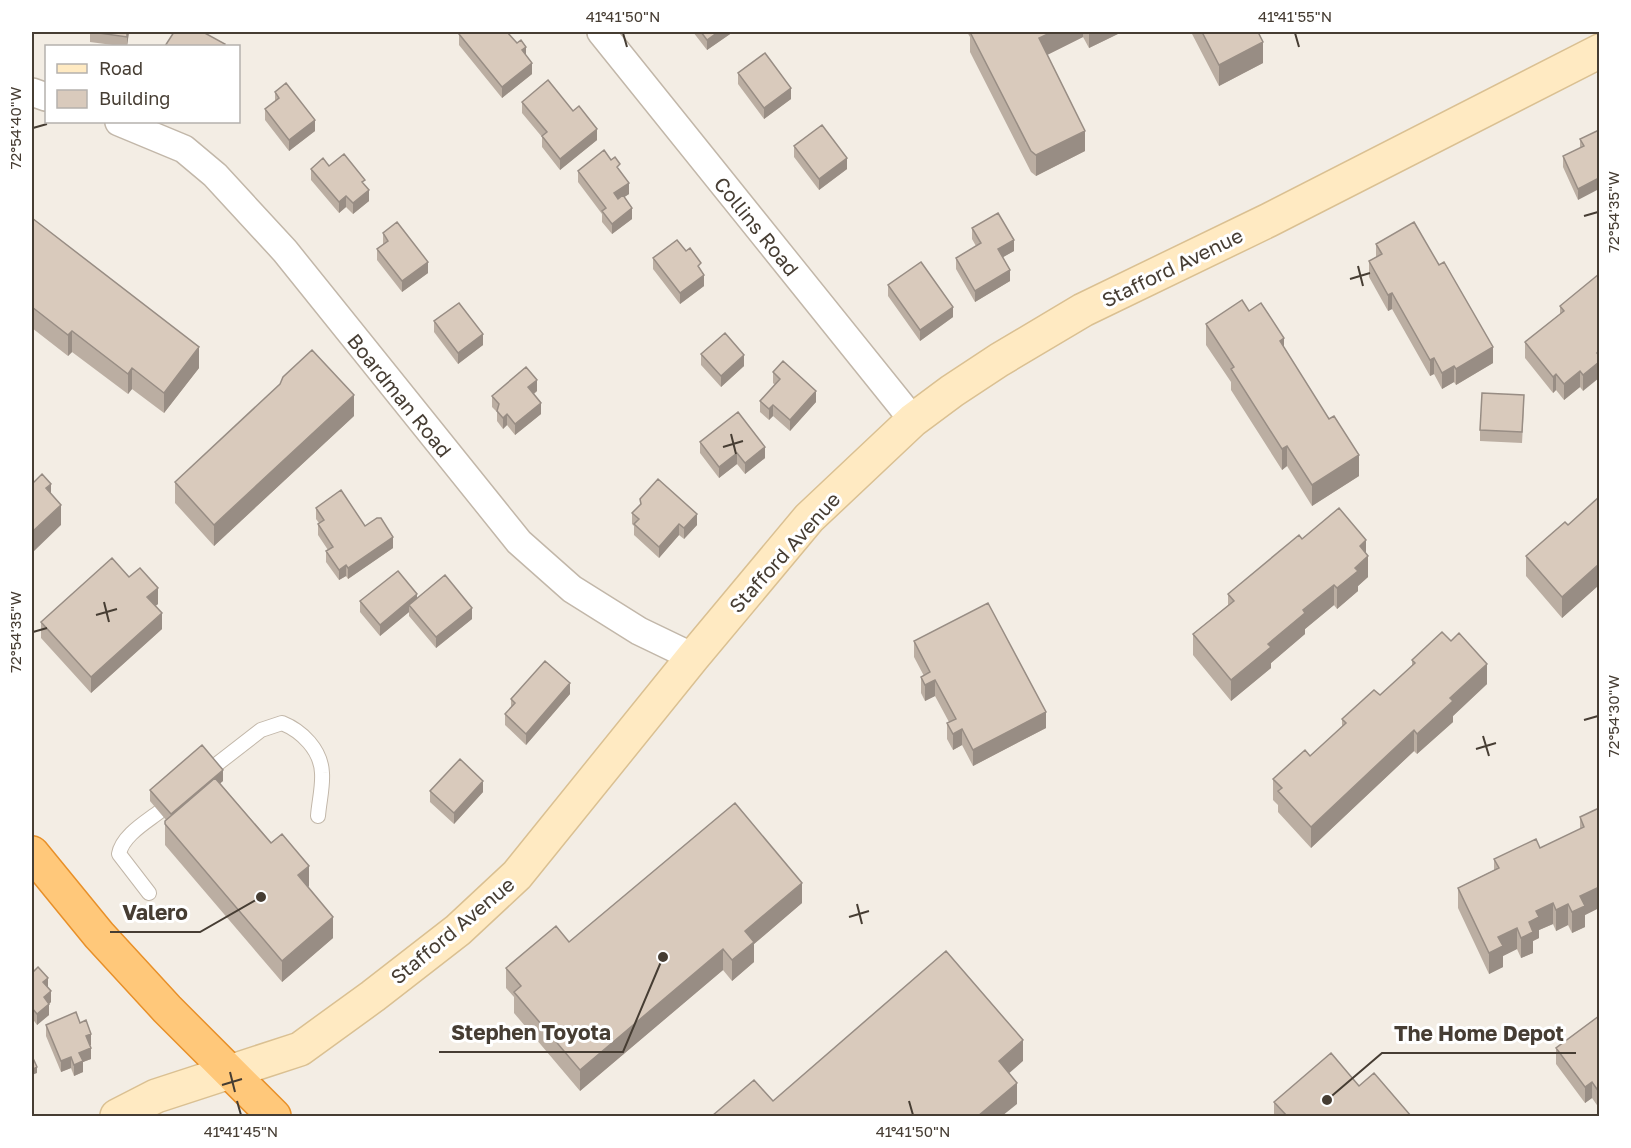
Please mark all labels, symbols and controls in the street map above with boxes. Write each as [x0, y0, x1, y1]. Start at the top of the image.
text: 41°41'50"N [586, 7, 660, 25]
text: 41°41'55"N [1258, 7, 1332, 25]
legend [45, 45, 240, 123]
text: Road [99, 57, 143, 79]
text: 72°54'40"W [6, 87, 24, 169]
text: Building [99, 87, 170, 109]
text: 72°54'35"W [1604, 171, 1622, 253]
street label: Collins Road [710, 172, 804, 280]
street label: Stafford Avenue [1098, 223, 1246, 311]
street label: Boardman Road [343, 328, 457, 462]
street label: Stafford Avenue [724, 487, 844, 617]
text: 72°54'35"W [6, 591, 24, 673]
text: 72°54'30"W [1604, 675, 1622, 757]
street label: Stafford Avenue [385, 871, 519, 989]
callout: Valero [110, 893, 200, 932]
text: Valero [122, 899, 188, 925]
callout: Stephen Toyota [439, 1013, 623, 1052]
callout: The Home Depot [1382, 1014, 1576, 1053]
text: Stephen Toyota [451, 1019, 611, 1045]
text: The Home Depot [1394, 1020, 1564, 1046]
text: 41°41'45"N [204, 1122, 278, 1140]
text: 41°41'50"N [876, 1122, 950, 1140]

